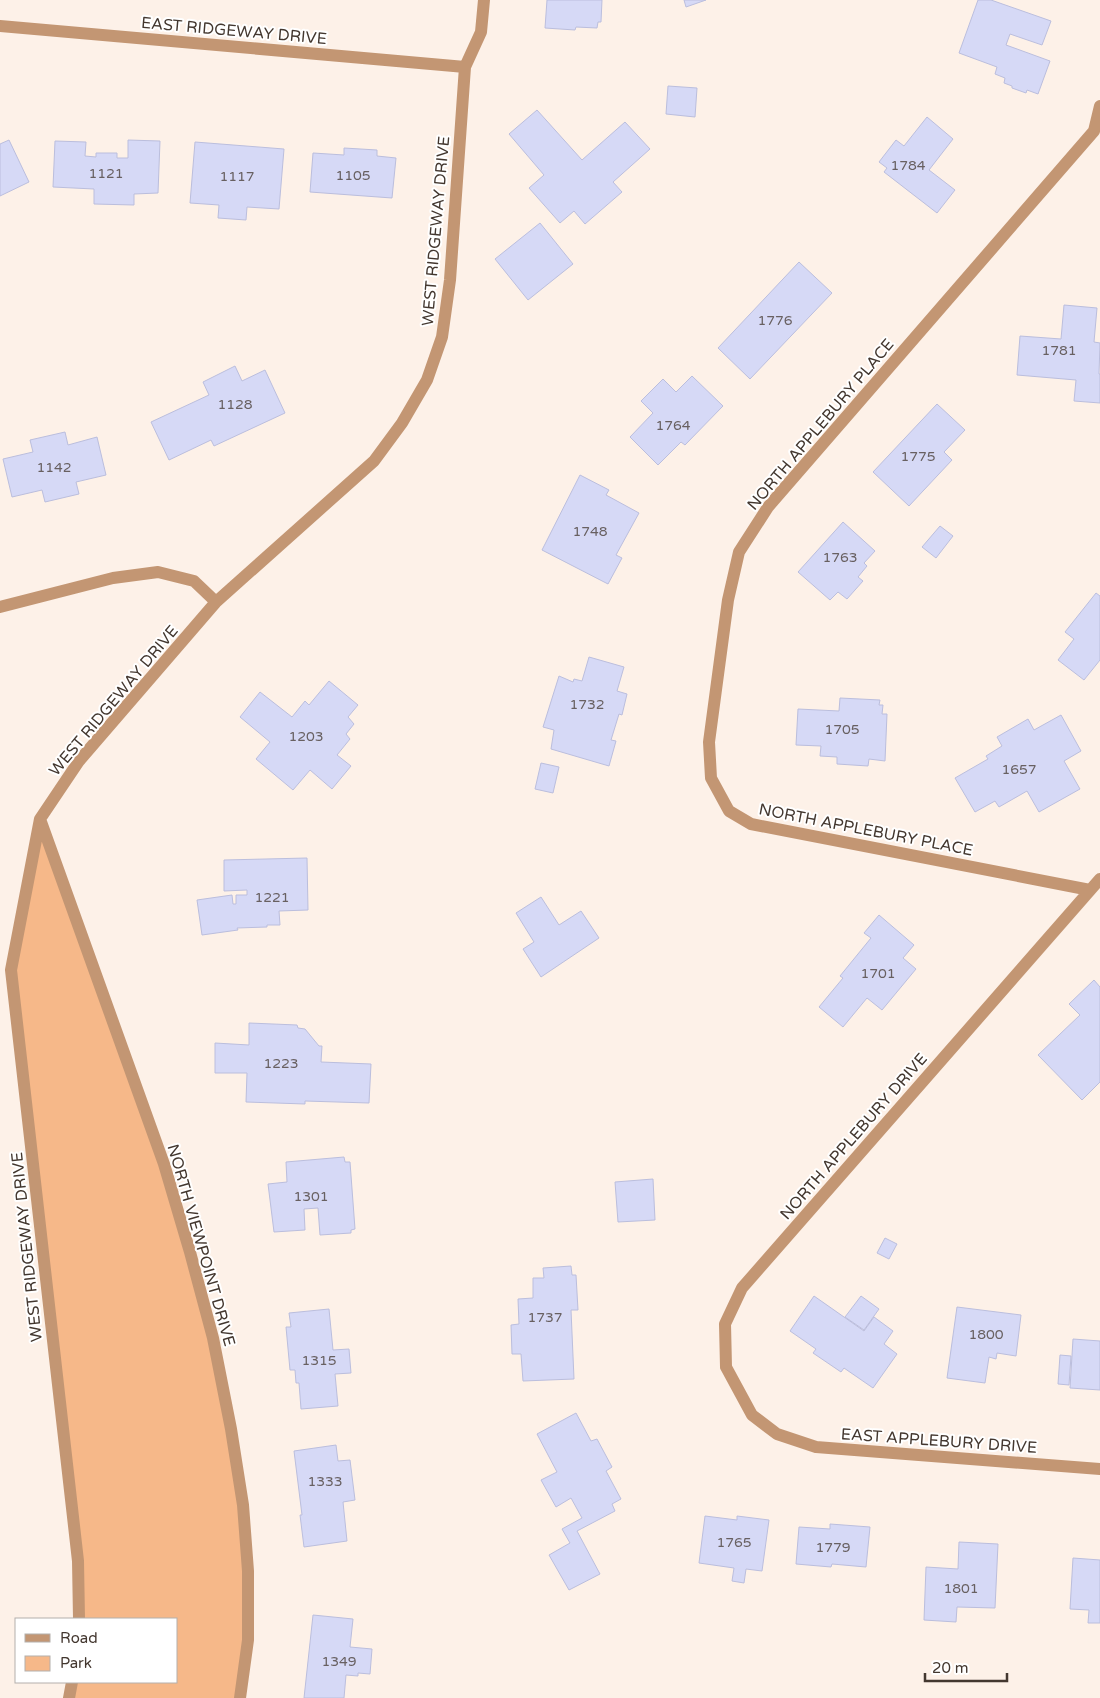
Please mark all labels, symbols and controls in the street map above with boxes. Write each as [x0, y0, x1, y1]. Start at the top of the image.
street label: EAST RIDGEWAY DRIVE [140, 13, 328, 49]
street label: WEST RIDGEWAY DRIVE [418, 135, 454, 327]
house number: 1784 [890, 157, 926, 174]
house number: 1121 [88, 165, 124, 182]
house number: 1105 [335, 167, 371, 184]
house number: 1117 [219, 168, 255, 185]
house number: 1776 [757, 312, 793, 329]
street label: NORTH APPLEBURY PLACE [743, 335, 898, 514]
house number: 1781 [1041, 342, 1077, 359]
house number: 1128 [217, 396, 253, 413]
house number: 1764 [655, 417, 691, 434]
house number: 1775 [900, 448, 936, 465]
house number: 1142 [36, 459, 72, 476]
house number: 1748 [572, 523, 608, 540]
house number: 1763 [822, 549, 858, 566]
street label: WEST RIDGEWAY DRIVE [45, 621, 183, 780]
house number: 1732 [569, 696, 605, 713]
house number: 1705 [824, 721, 860, 738]
house number: 1203 [288, 728, 324, 745]
house number: 1657 [1001, 761, 1037, 778]
street label: NORTH APPLEBURY PLACE [757, 799, 975, 861]
house number: 1221 [254, 889, 290, 906]
house number: 1701 [860, 965, 896, 982]
street label: NORTH APPLEBURY DRIVE [776, 1049, 932, 1224]
house number: 1223 [263, 1055, 299, 1072]
street label: NORTH VIEWPOINT DRIVE [163, 1142, 240, 1349]
street label: WEST RIDGEWAY DRIVE [7, 1151, 47, 1343]
house number: 1301 [293, 1188, 329, 1205]
house number: 1737 [527, 1309, 563, 1326]
house number: 1800 [968, 1326, 1004, 1343]
house number: 1315 [301, 1352, 337, 1369]
street label: EAST APPLEBURY DRIVE [840, 1424, 1038, 1458]
house number: 1333 [307, 1473, 343, 1490]
house number: 1765 [716, 1534, 752, 1551]
house number: 1779 [815, 1539, 851, 1556]
house number: 1801 [943, 1580, 979, 1597]
legend [15, 1618, 178, 1683]
text: Road [60, 1629, 98, 1647]
scale bar [925, 1650, 1008, 1682]
house number: 1349 [321, 1653, 357, 1670]
text: Park [60, 1654, 92, 1672]
text: 20 m [932, 1659, 969, 1677]

